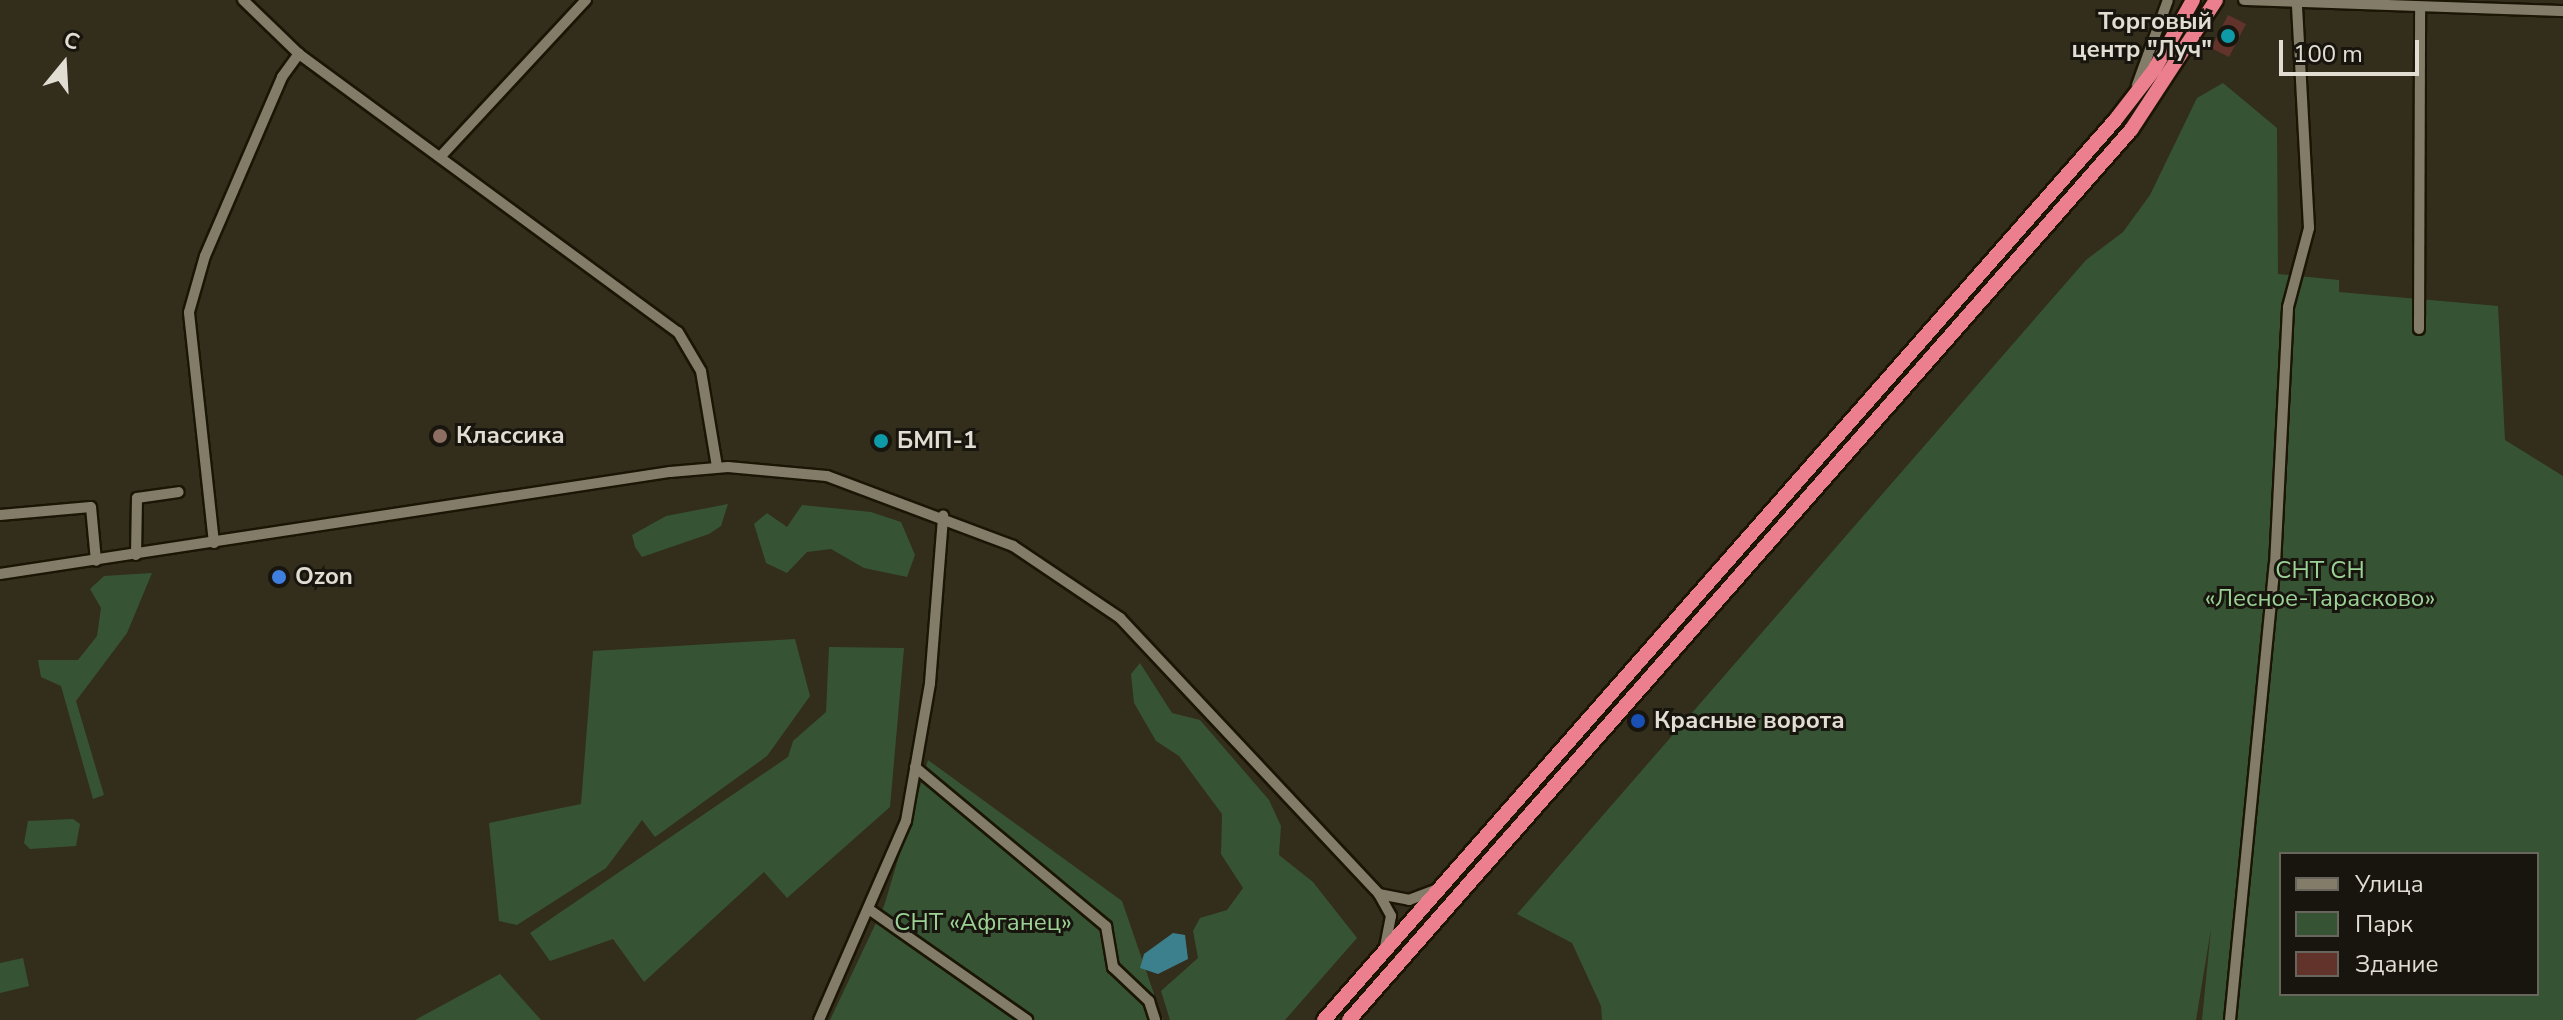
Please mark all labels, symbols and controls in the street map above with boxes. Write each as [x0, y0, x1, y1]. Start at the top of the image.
place label: Торговый центр "Луч" [2072, 8, 2212, 64]
north arrow [24, 24, 104, 104]
scale bar [2283, 24, 2423, 74]
text: С [60, 25, 83, 58]
marker: Торговый центр "Луч" [2219, 27, 2237, 45]
text: 100 m [2293, 38, 2363, 70]
place label: Классика [456, 422, 565, 450]
marker: Классика [431, 427, 449, 445]
place label: БМП-1 [897, 427, 977, 455]
marker: БМП-1 [872, 432, 890, 450]
park label: СНТ СН «Лесное-Тарасково» [2205, 557, 2435, 613]
place label: Ozon [295, 563, 353, 591]
marker: Ozon [270, 568, 288, 586]
place label: Красные ворота [1654, 707, 1845, 735]
marker: Красные ворота [1629, 712, 1647, 730]
legend [2279, 852, 2539, 996]
text: Улица [2355, 868, 2424, 900]
text: Парк [2355, 908, 2413, 940]
park label: СНТ «Афганец» [894, 909, 1072, 937]
text: Здание [2355, 948, 2439, 980]

